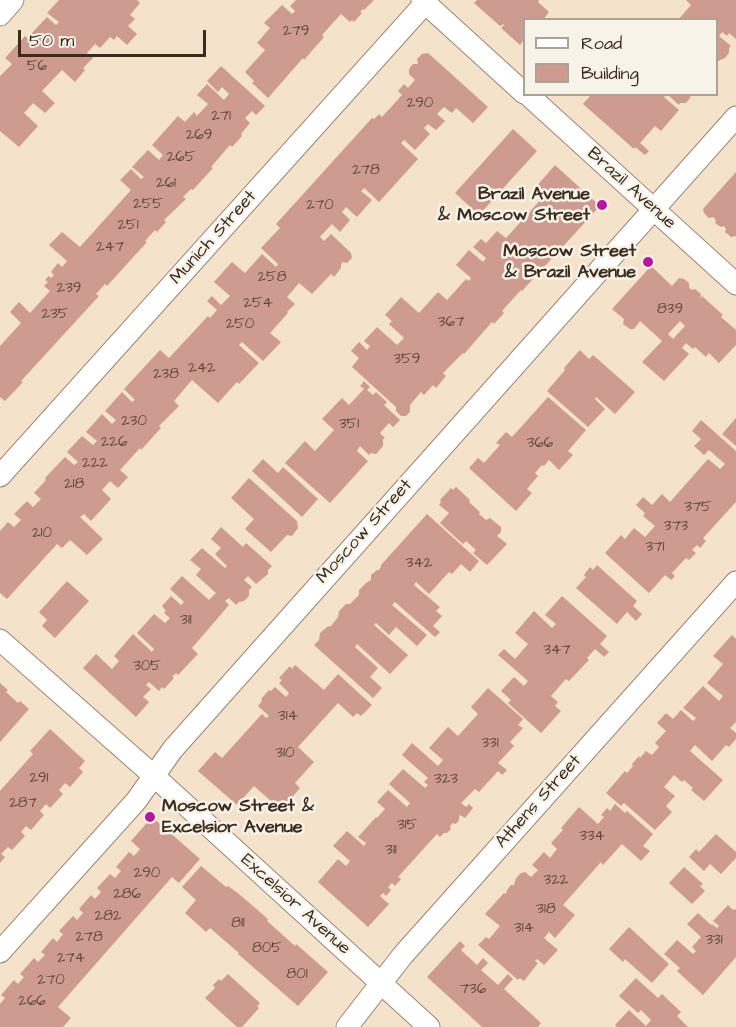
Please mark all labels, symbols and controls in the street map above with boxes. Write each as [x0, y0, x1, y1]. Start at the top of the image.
scale bar [21, 18, 208, 56]
legend [523, 18, 718, 96]
house number: 279 [283, 23, 309, 41]
text: 50 m [29, 28, 74, 53]
text: Road [581, 31, 622, 56]
house number: 56 [27, 58, 47, 76]
text: Building [581, 61, 639, 86]
house number: 290 [407, 95, 433, 113]
house number: 271 [211, 108, 231, 126]
house number: 269 [186, 127, 212, 145]
street label: Brazil Avenue [582, 143, 680, 235]
house number: 265 [167, 149, 195, 167]
house number: 278 [352, 162, 380, 180]
house number: 261 [156, 175, 176, 193]
place label: Brazil Avenue & Moscow Street [438, 184, 590, 226]
street label: Munich Street [166, 187, 262, 289]
house number: 255 [133, 196, 163, 214]
house number: 270 [306, 197, 334, 215]
marker: Brazil Avenue & Moscow Street [595, 198, 609, 212]
house number: 251 [117, 217, 139, 235]
house number: 247 [96, 239, 124, 257]
place label: Moscow Street & Brazil Avenue [503, 241, 636, 284]
marker: Moscow Street & Brazil Avenue [641, 255, 655, 269]
house number: 258 [258, 269, 286, 287]
house number: 239 [57, 280, 81, 298]
house number: 254 [243, 295, 273, 313]
house number: 839 [657, 301, 683, 319]
house number: 235 [42, 306, 68, 324]
house number: 367 [438, 314, 464, 332]
house number: 250 [226, 316, 254, 334]
house number: 359 [394, 351, 420, 369]
house number: 242 [188, 360, 216, 378]
house number: 238 [153, 366, 179, 384]
house number: 230 [121, 413, 147, 431]
house number: 351 [339, 416, 359, 434]
house number: 226 [101, 434, 127, 452]
house number: 366 [527, 435, 553, 453]
house number: 222 [82, 455, 108, 473]
street label: Moscow Street [313, 475, 417, 589]
house number: 218 [64, 476, 84, 494]
house number: 375 [684, 499, 712, 517]
house number: 373 [664, 518, 688, 536]
house number: 210 [32, 525, 52, 543]
house number: 371 [646, 539, 664, 557]
house number: 342 [406, 555, 432, 573]
house number: 311 [180, 612, 192, 630]
house number: 347 [543, 642, 571, 660]
house number: 305 [133, 658, 161, 676]
house number: 314 [278, 708, 298, 726]
house number: 331 [481, 735, 499, 753]
house number: 310 [275, 745, 295, 763]
street label: Athens Street [491, 751, 587, 853]
house number: 291 [29, 770, 49, 788]
house number: 323 [434, 771, 458, 789]
house number: 287 [9, 795, 37, 813]
place label: Moscow Street & Excelsior Avenue [162, 796, 314, 838]
marker: Moscow Street & Excelsior Avenue [143, 810, 157, 824]
house number: 315 [397, 817, 417, 835]
house number: 334 [579, 828, 605, 846]
house number: 311 [385, 842, 397, 860]
street label: Excelsior Avenue [236, 850, 354, 960]
house number: 290 [134, 865, 160, 883]
house number: 322 [544, 872, 568, 890]
house number: 286 [113, 886, 141, 904]
house number: 318 [536, 901, 556, 919]
house number: 282 [95, 908, 121, 926]
house number: 811 [231, 915, 245, 933]
house number: 314 [514, 920, 534, 938]
house number: 278 [75, 929, 103, 947]
house number: 331 [705, 932, 723, 950]
house number: 805 [252, 940, 282, 958]
house number: 274 [57, 950, 85, 968]
house number: 801 [286, 966, 308, 984]
house number: 270 [37, 972, 65, 990]
house number: 736 [460, 981, 486, 999]
house number: 266 [18, 993, 46, 1011]

